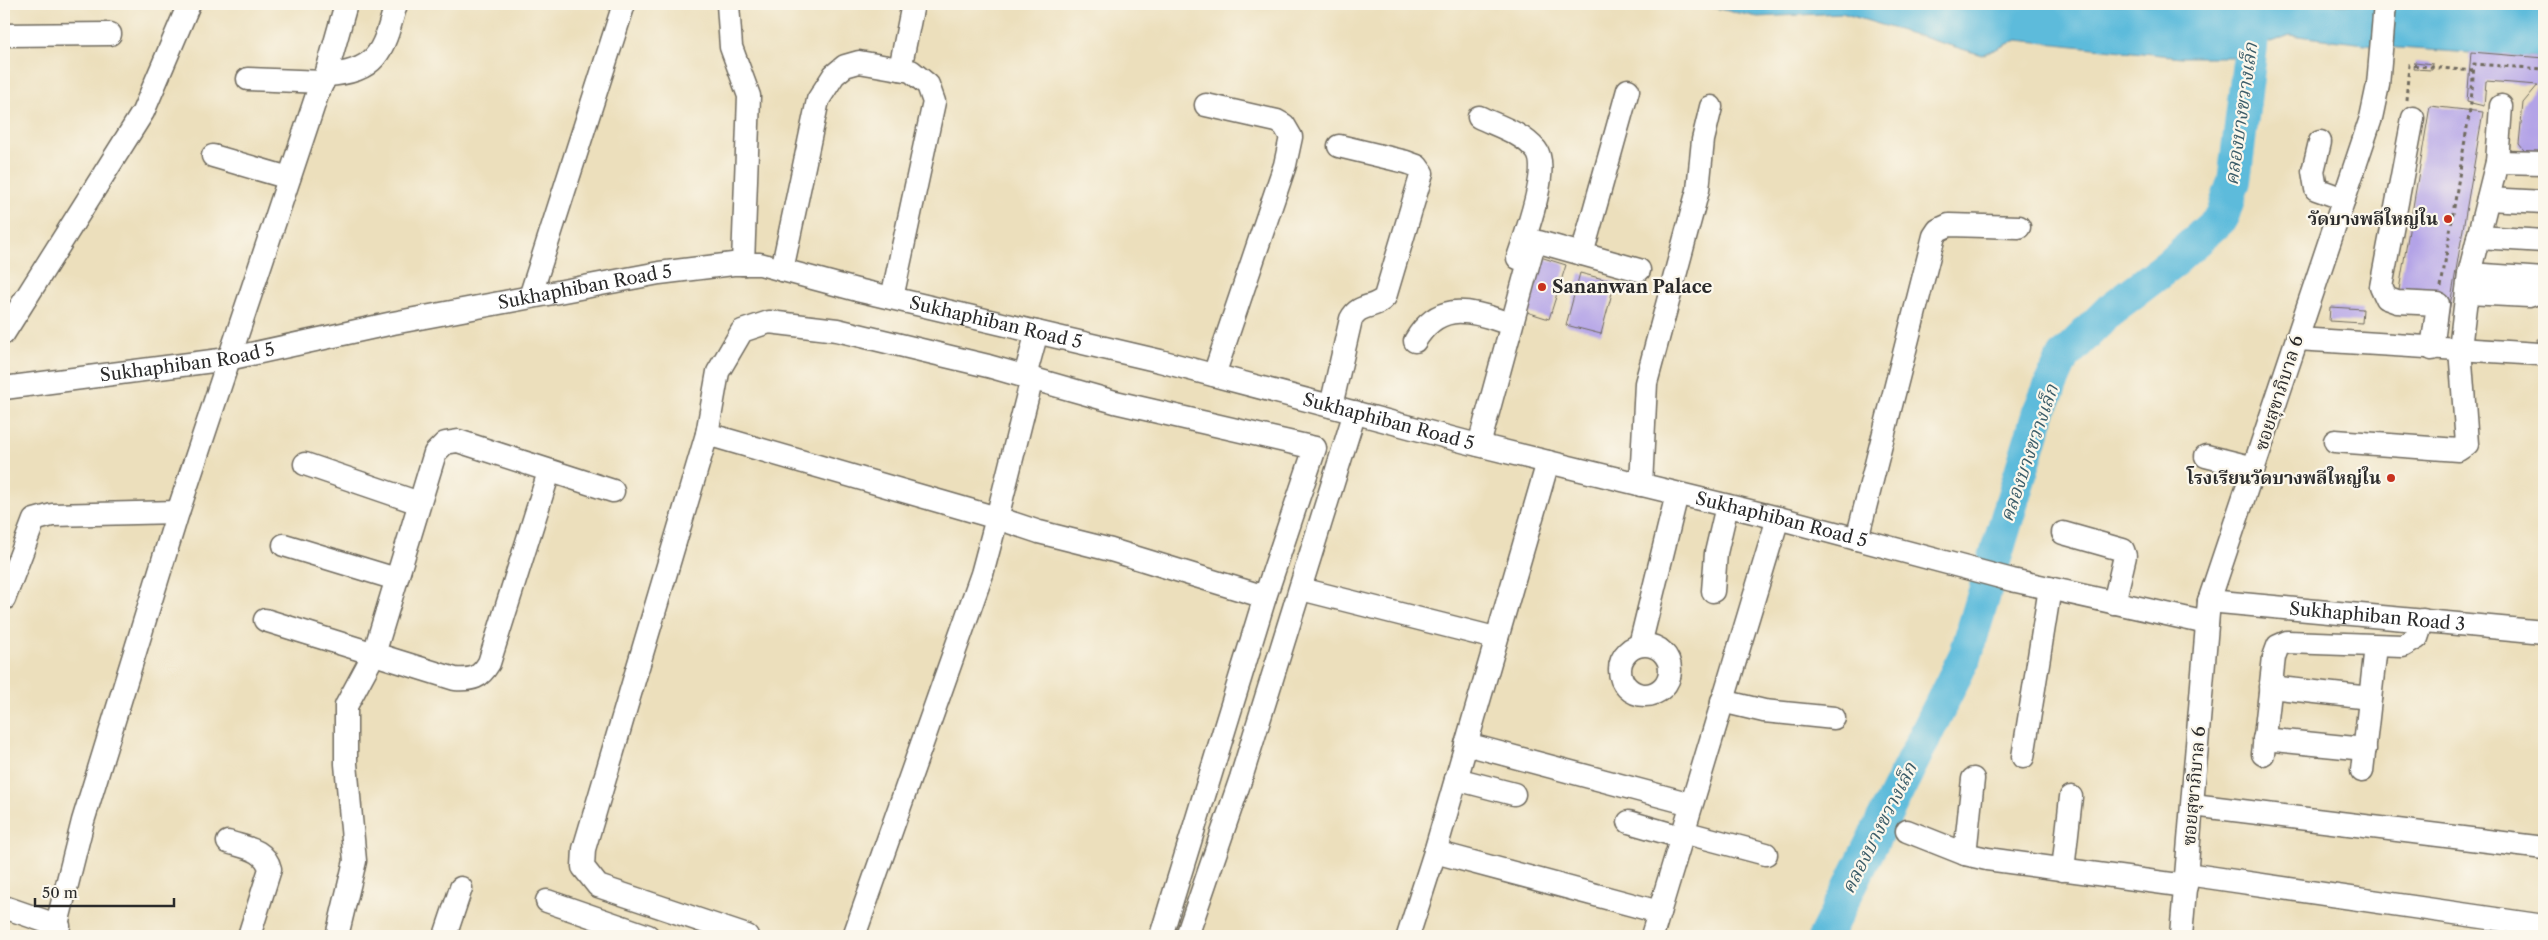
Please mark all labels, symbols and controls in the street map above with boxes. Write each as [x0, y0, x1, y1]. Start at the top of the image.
water label: คลองบางขวางเล็ก [2220, 40, 2263, 187]
place label: วัดบางพลีใหญ่ใน [2307, 207, 2438, 230]
marker: วัดบางพลีใหญ่ใน [2442, 213, 2454, 225]
street label: Sukhaphiban Road 5 [496, 261, 673, 314]
place label: Sananwan Palace [1552, 276, 1713, 298]
marker: Sananwan Palace [1536, 281, 1548, 293]
street label: Sukhaphiban Road 5 [907, 292, 1084, 353]
street label: ซอยสุขาภิบาล 6 [2250, 333, 2309, 454]
street label: Sukhaphiban Road 5 [99, 338, 277, 386]
water label: คลองบางขวางเล็ก [1995, 380, 2064, 525]
street label: Sukhaphiban Road 5 [1300, 388, 1477, 455]
place label: โรงเรียนวัดบางพลีใหญ่ใน [2186, 466, 2381, 489]
marker: โรงเรียนวัดบางพลีใหญ่ใน [2385, 472, 2397, 484]
street label: Sukhaphiban Road 5 [1693, 487, 1870, 552]
street label: Sukhaphiban Road 3 [2288, 597, 2466, 636]
street label: ซอยสุขาภิบาล 6 [2178, 725, 2211, 847]
water label: คลองบางขวางเล็ก [1836, 758, 1922, 897]
scale bar [35, 875, 174, 907]
text: 50 m [42, 883, 78, 902]

